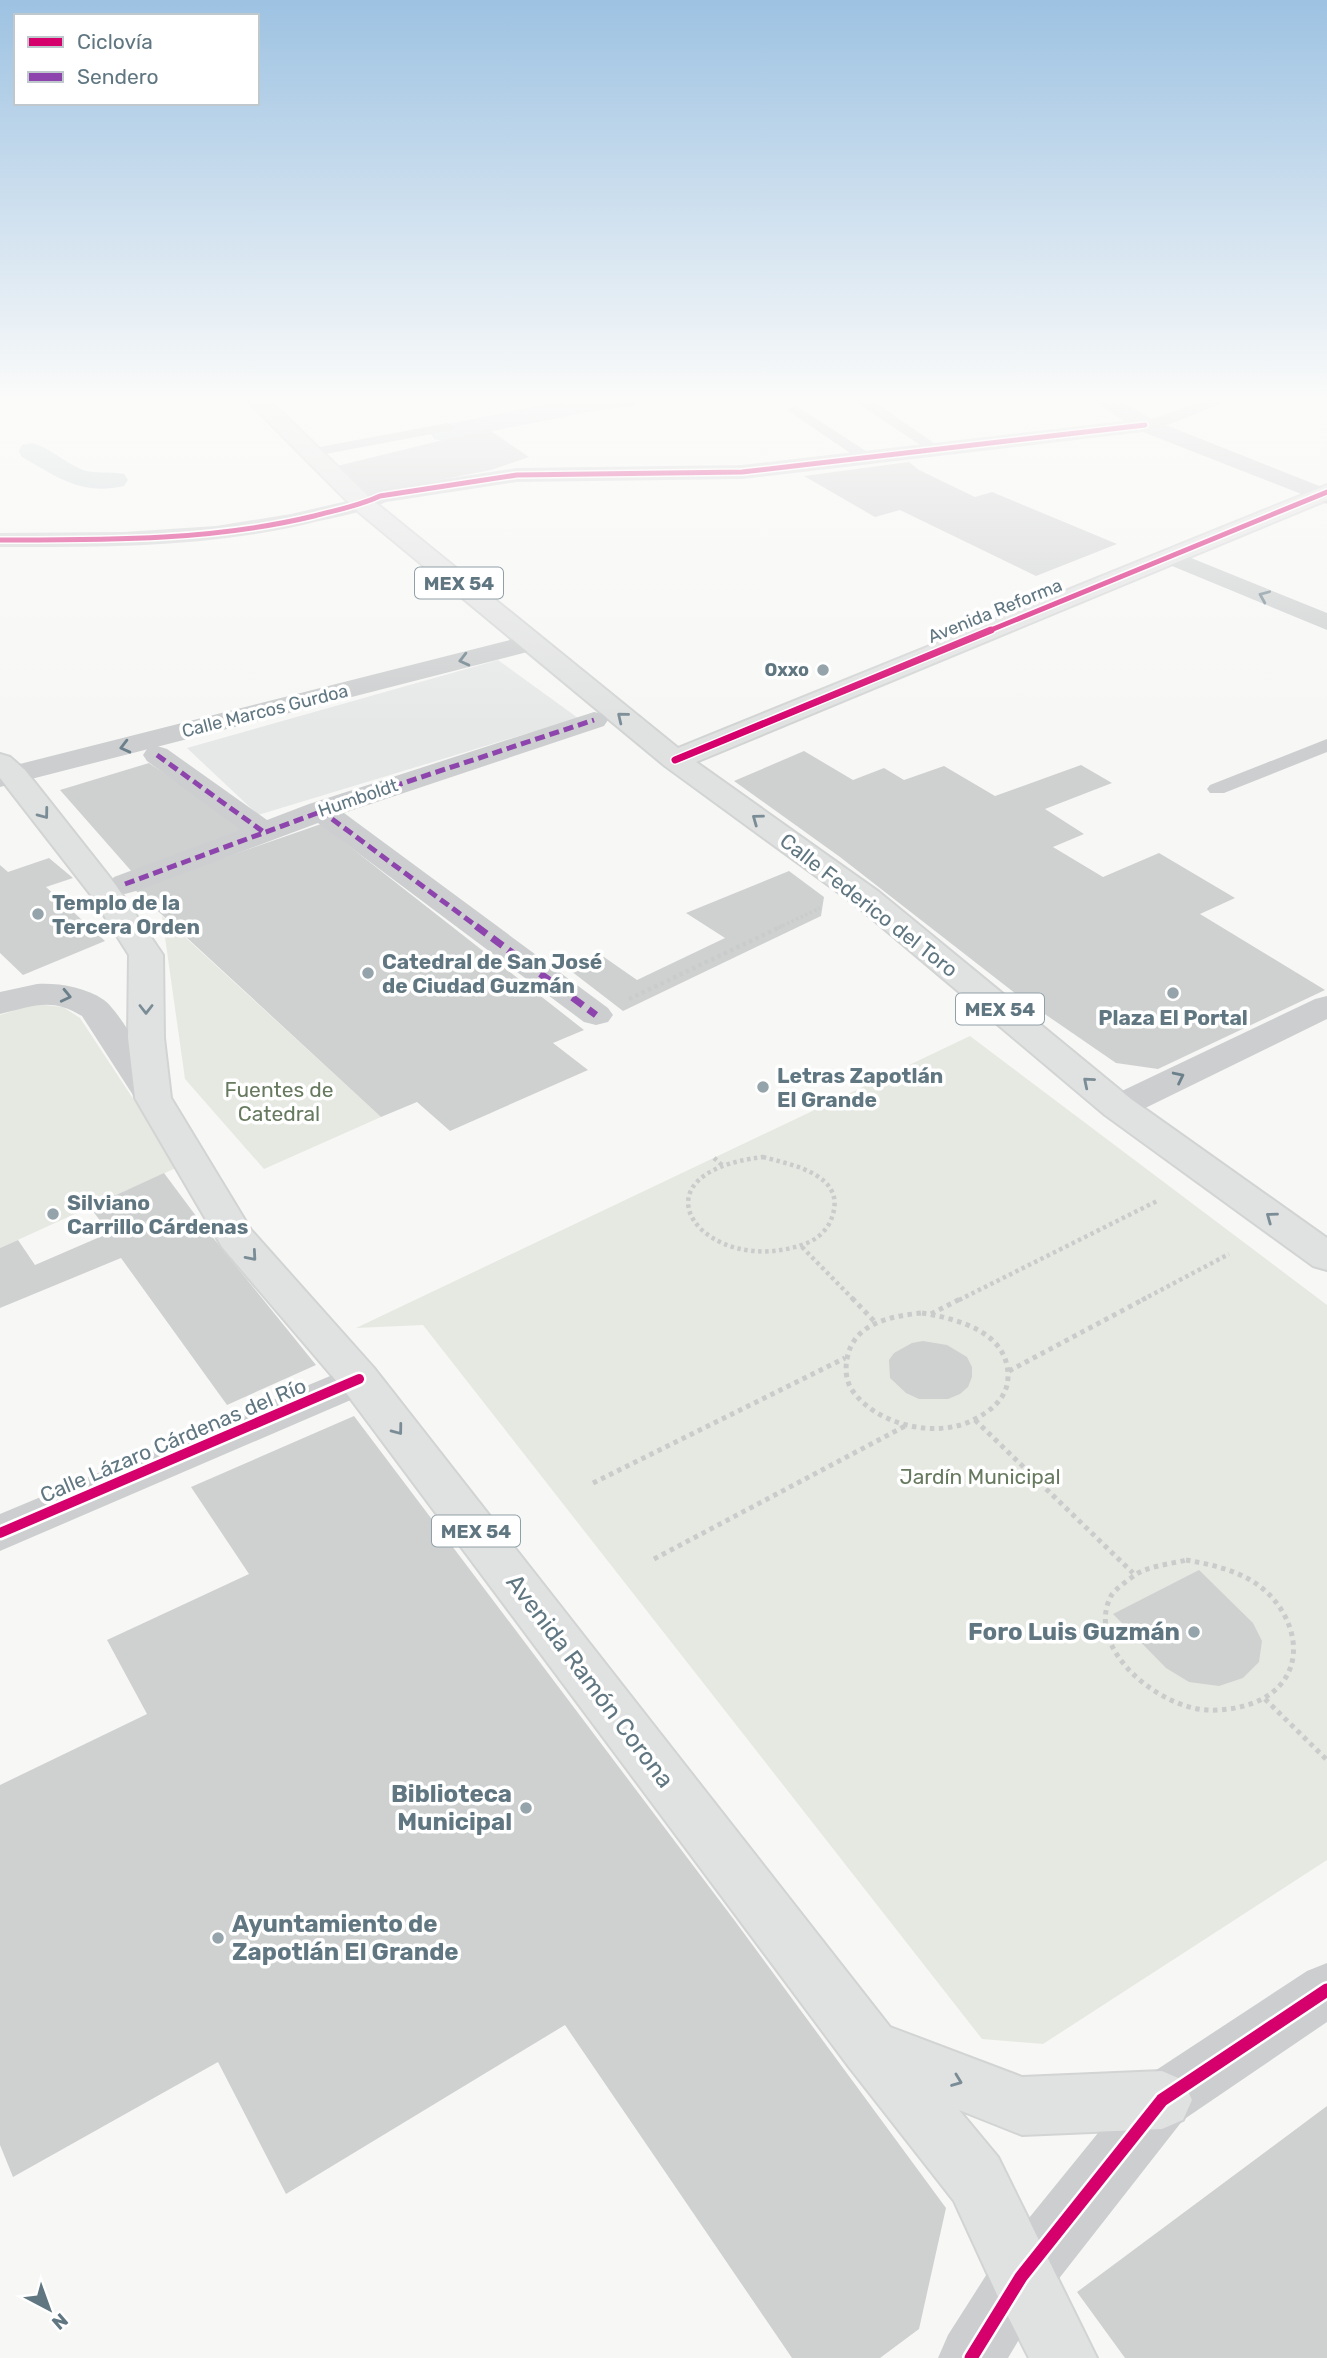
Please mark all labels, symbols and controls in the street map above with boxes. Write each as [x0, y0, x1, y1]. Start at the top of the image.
legend [14, 14, 259, 105]
text: Ciclovía [77, 29, 153, 54]
text: Sendero [77, 64, 159, 89]
road number: MEX 54 [415, 568, 503, 598]
street label: Avenida Reforma [925, 574, 1065, 648]
one-way arrow [1259, 590, 1271, 604]
one-way arrow [459, 652, 471, 666]
place label: Oxxo [764, 659, 809, 681]
marker: Oxxo [815, 662, 831, 678]
street label: Calle Marcos Gurdoa [180, 680, 350, 742]
one-way arrow [617, 713, 630, 725]
one-way arrow [120, 739, 132, 753]
street label: Humboldt [315, 774, 401, 822]
one-way arrow [36, 806, 49, 819]
one-way arrow [752, 815, 765, 827]
street label: Calle Federico del Toro [775, 828, 963, 982]
place label: Templo de la Tercera Orden [52, 890, 200, 939]
marker: Templo de la Tercera Orden [30, 906, 46, 922]
place label: Catedral de San José de Ciudad Guzmán [382, 949, 602, 998]
marker: Catedral de San José de Ciudad Guzmán [360, 965, 376, 981]
marker: Plaza El Portal [1165, 985, 1181, 1001]
one-way arrow [60, 988, 72, 1002]
road number: MEX 54 [956, 993, 1044, 1024]
one-way arrow [138, 1004, 154, 1015]
place label: Plaza El Portal [1098, 1005, 1248, 1030]
place label: Letras Zapotlán El Grande [777, 1063, 943, 1112]
one-way arrow [1172, 1071, 1184, 1085]
park label: Fuentes de Catedral [224, 1077, 334, 1126]
one-way arrow [1084, 1078, 1097, 1090]
marker: Letras Zapotlán El Grande [755, 1079, 771, 1095]
place label: Silviano Carrillo Cárdenas [67, 1190, 248, 1239]
marker: Silviano Carrillo Cárdenas [45, 1206, 61, 1222]
one-way arrow [1266, 1213, 1279, 1225]
one-way arrow [244, 1248, 256, 1261]
street label: Calle Lázaro Cárdenas del Río [36, 1373, 310, 1507]
one-way arrow [390, 1423, 403, 1435]
park label: Jardín Municipal [899, 1464, 1061, 1489]
road number: MEX 54 [432, 1516, 520, 1546]
street label: Avenida Ramón Corona [501, 1569, 679, 1793]
place label: Foro Luis Guzmán [968, 1618, 1180, 1646]
marker: Foro Luis Guzmán [1186, 1624, 1202, 1640]
place label: Biblioteca Municipal [391, 1780, 512, 1836]
marker: Biblioteca Municipal [518, 1800, 534, 1816]
place label: Ayuntamiento de Zapotlán El Grande [232, 1910, 459, 1966]
marker: Ayuntamiento de Zapotlán El Grande [210, 1930, 226, 1946]
one-way arrow [950, 2072, 962, 2086]
north arrow [14, 2274, 84, 2344]
text: N [47, 2308, 73, 2335]

